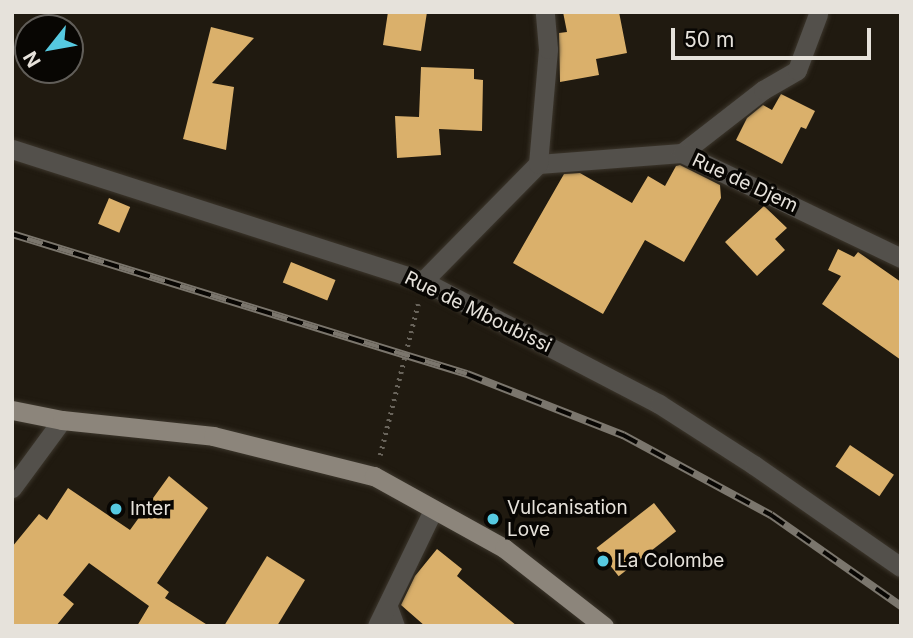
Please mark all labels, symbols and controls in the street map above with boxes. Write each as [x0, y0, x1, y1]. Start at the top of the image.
north arrow [14, 14, 84, 84]
scale bar [675, 14, 874, 58]
text: 50 m [684, 27, 734, 52]
text: N [19, 47, 46, 71]
street label: Rue de Djem [689, 149, 801, 217]
street label: Rue de Mboubissi [401, 267, 555, 357]
place label: Vulcanisation Love [507, 497, 628, 541]
place label: Inter [130, 498, 171, 520]
marker: Inter [108, 501, 124, 517]
marker: Vulcanisation Love [485, 511, 501, 527]
place label: La Colombe [617, 550, 724, 572]
marker: La Colombe [595, 553, 611, 569]

